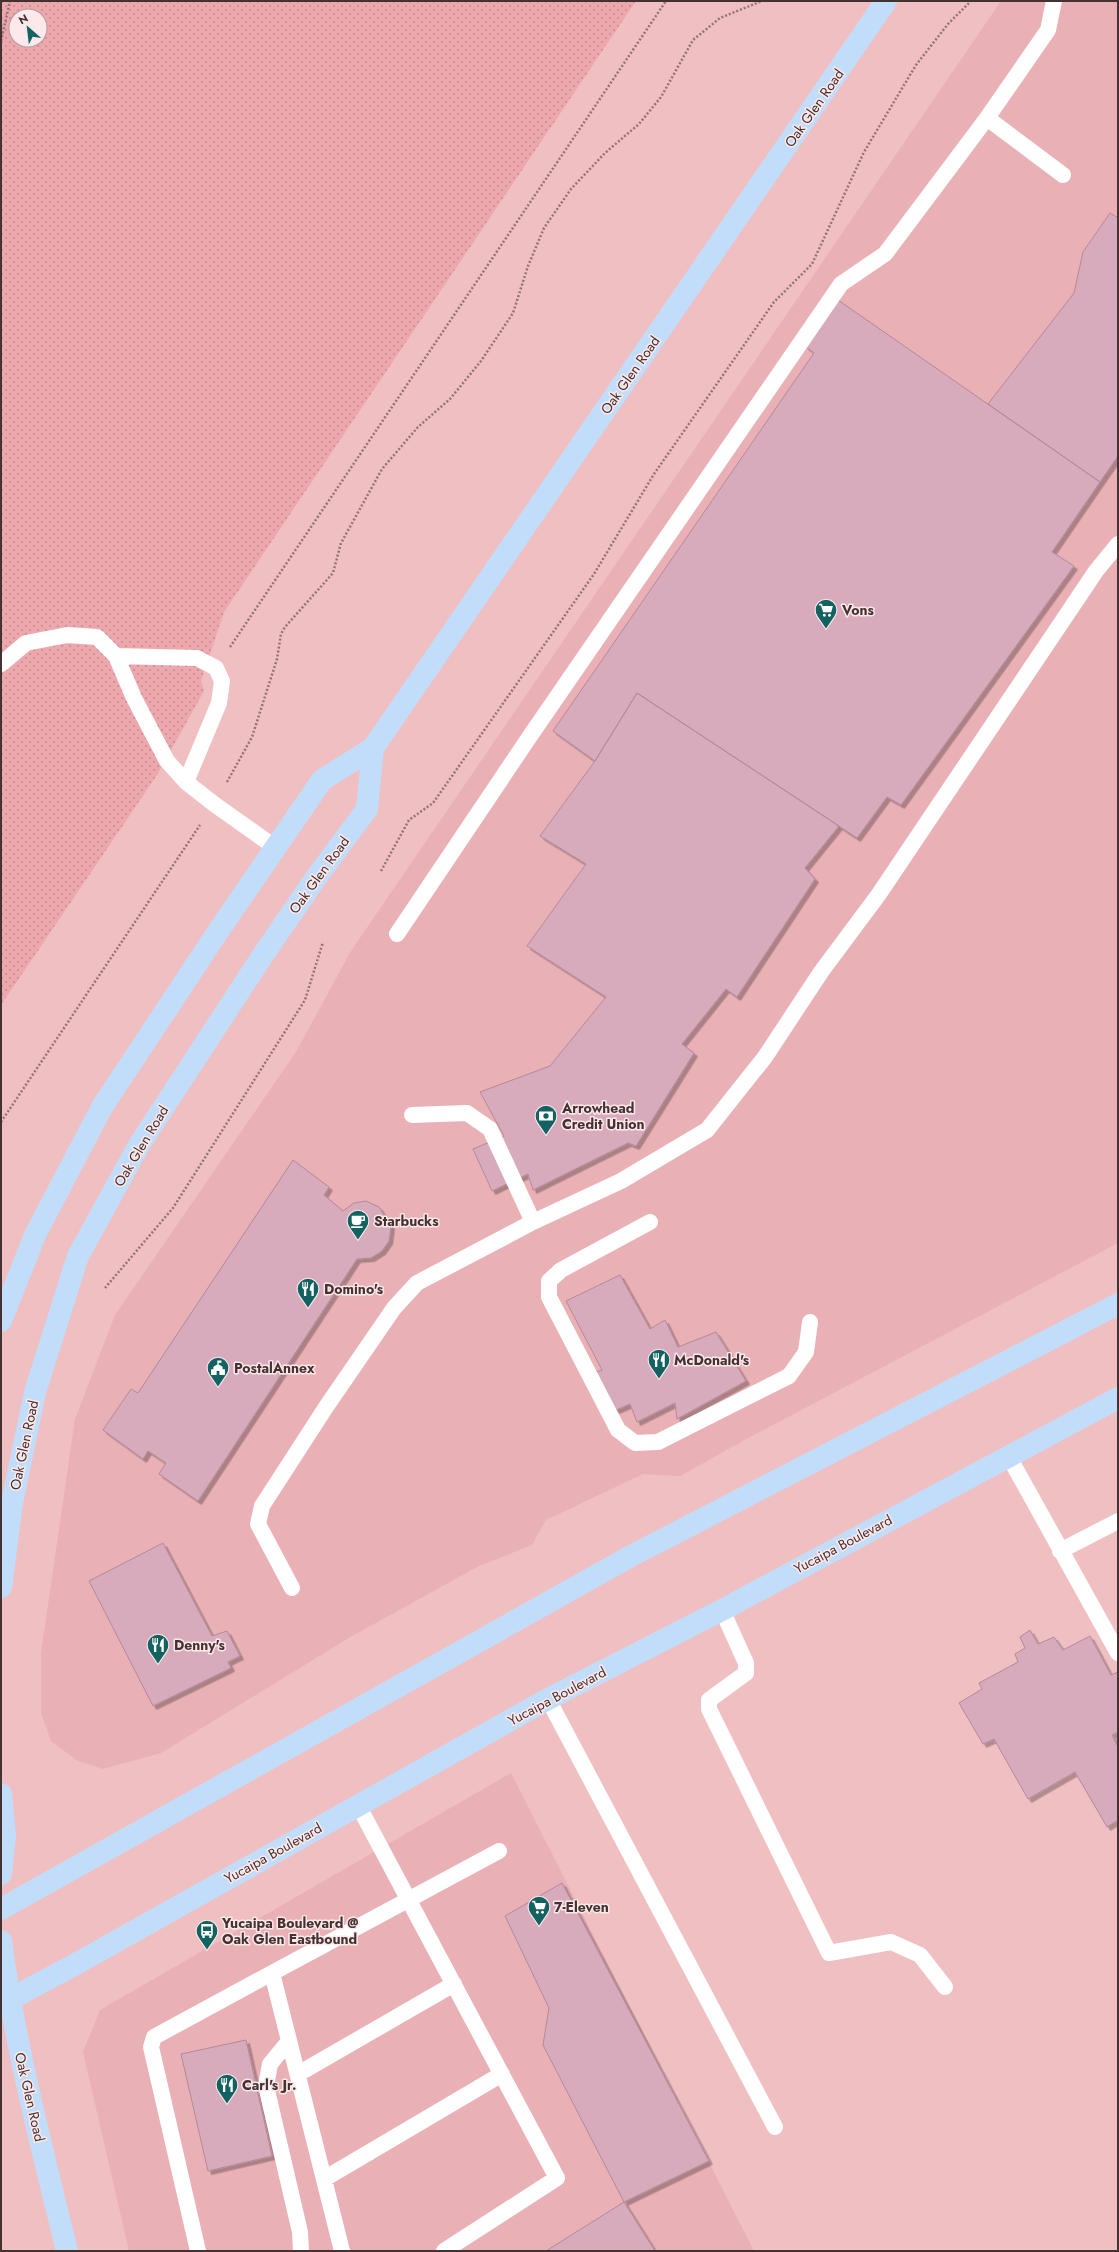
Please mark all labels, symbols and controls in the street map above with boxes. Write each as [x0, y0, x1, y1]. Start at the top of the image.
north arrow [8, 8, 48, 48]
text: N [16, 10, 31, 28]
street label: Oak Glen Road [780, 65, 848, 151]
street label: Oak Glen Road [596, 332, 664, 418]
supermarket icon: Vons [813, 597, 839, 630]
place label: Vons [841, 600, 874, 620]
street label: Oak Glen Road [284, 832, 354, 918]
place label: Arrowhead Credit Union [561, 1098, 645, 1134]
street label: Oak Glen Road [109, 1102, 173, 1190]
bank icon: Arrowhead Credit Union [533, 1103, 559, 1136]
cafe icon: Starbucks [345, 1208, 371, 1241]
place label: Starbucks [374, 1211, 439, 1231]
restaurant icon: Domino's [295, 1276, 321, 1309]
place label: Domino's [324, 1279, 384, 1299]
restaurant icon: McDonald's [646, 1347, 672, 1380]
place label: McDonald's [674, 1350, 750, 1370]
public building icon: PostalAnnex [205, 1355, 231, 1388]
place label: PostalAnnex [234, 1358, 315, 1378]
street label: Oak Glen Road [5, 1398, 43, 1492]
street label: Yucaipa Boulevard [790, 1510, 896, 1578]
restaurant icon: Denny's [145, 1632, 171, 1665]
place label: Denny's [174, 1635, 226, 1655]
street label: Yucaipa Boulevard [504, 1662, 610, 1730]
street label: Yucaipa Boulevard [221, 1818, 325, 1888]
supermarket icon: 7-Eleven [526, 1894, 552, 1927]
place label: 7-Eleven [554, 1897, 609, 1917]
place label: Yucaipa Boulevard @ Oak Glen Eastbound [221, 1913, 359, 1949]
bus stop icon: Yucaipa Boulevard @ Oak Glen Eastbound [194, 1918, 220, 1951]
street label: Oak Glen Road [10, 2050, 50, 2144]
restaurant icon: Carl's Jr. [214, 2072, 240, 2105]
place label: Carl's Jr. [242, 2075, 296, 2095]

